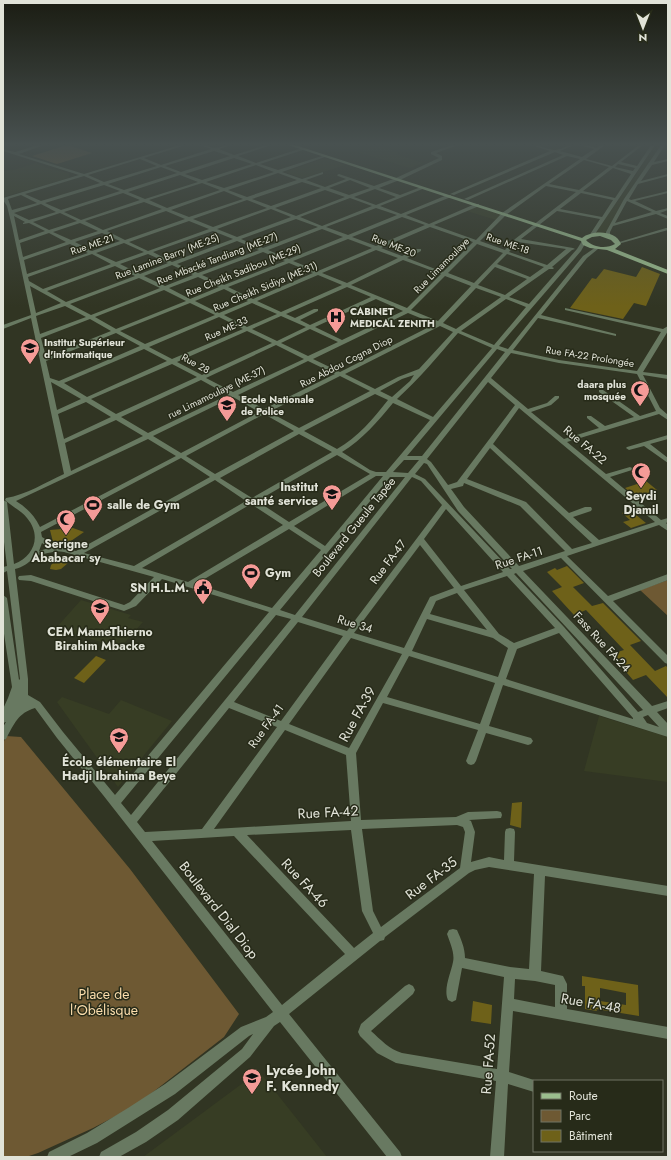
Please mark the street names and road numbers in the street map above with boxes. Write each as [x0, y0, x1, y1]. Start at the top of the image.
street label: Rue Mbacké Tandiang (ME-27) [155, 228, 280, 288]
street label: Rue ME-18 [484, 229, 531, 258]
street label: Rue ME-21 [68, 230, 116, 259]
street label: Rue Lamine Barry (ME-25) [113, 230, 221, 283]
street label: Rue ME-20 [369, 230, 418, 261]
street label: Rue Limamoulaye [410, 234, 473, 297]
street label: Rue Cheikh Sadibou (ME-29) [183, 240, 303, 300]
street label: Rue Cheikh Sidiya (ME-31) [211, 258, 320, 315]
street label: Rue ME-33 [202, 312, 251, 345]
street label: Rue Abdou Cogna Diop [297, 331, 395, 391]
street label: Rue FA-22 Prolongée [545, 342, 635, 371]
street label: Rue 28 [179, 350, 213, 377]
street label: rue Limamoulaye (ME-37) [165, 362, 268, 423]
street label: Rue FA-22 [559, 421, 611, 469]
street label: Boulevard Gueule Tapée [308, 473, 400, 581]
street label: Rue FA-47 [365, 535, 411, 588]
street label: Rue FA-11 [493, 542, 545, 574]
street label: Fass Rue FA-24 [569, 608, 635, 676]
street label: Rue 34 [335, 610, 375, 638]
street label: Rue FA-39 [334, 683, 380, 745]
street label: Rue FA-41 [244, 700, 288, 752]
street label: Rue FA-42 [297, 800, 359, 824]
street label: Rue FA-35 [401, 852, 461, 904]
street label: Rue FA-46 [277, 854, 333, 912]
street label: Boulevard Dial Diop [174, 857, 264, 963]
street label: Rue FA-48 [559, 988, 623, 1018]
street label: Rue FA-52 [476, 1033, 500, 1095]

